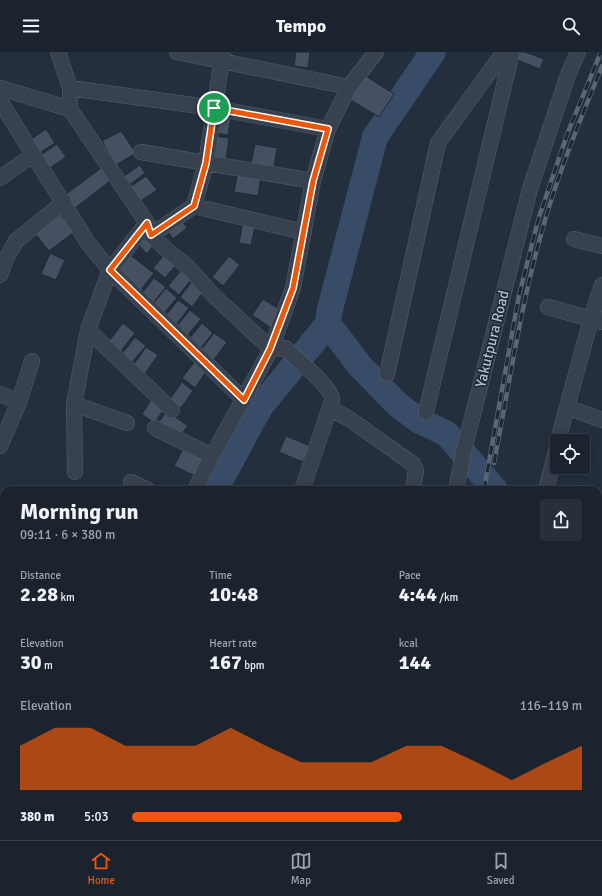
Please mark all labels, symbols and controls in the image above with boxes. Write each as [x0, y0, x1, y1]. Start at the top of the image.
icon: menu [20, 15, 42, 37]
text: Tempo [276, 15, 326, 37]
icon: search [560, 15, 582, 37]
pin [197, 91, 231, 125]
icon: arrive [203, 97, 225, 119]
street label: Yakutpura Road [471, 288, 513, 390]
map controls [550, 434, 590, 474]
button: locate [550, 434, 590, 474]
text: Morning run [20, 498, 139, 525]
button: share [540, 499, 582, 541]
text: 09:11 · 6 × 380 m [20, 527, 115, 543]
text: Distance [20, 569, 61, 582]
text: Time [209, 569, 232, 582]
text: Pace [399, 569, 421, 582]
text: 2.28 [20, 582, 58, 607]
text: 10:48 [209, 582, 258, 607]
text: 4:44 [399, 582, 437, 607]
text: km [58, 591, 75, 604]
text: /km [437, 591, 458, 604]
text: Elevation [20, 637, 64, 650]
text: Heart rate [209, 637, 257, 650]
text: kcal [399, 637, 418, 650]
text: 30 [20, 650, 42, 675]
text: 167 [209, 650, 242, 675]
text: 144 [399, 650, 431, 675]
text: m [42, 659, 53, 672]
text: bpm [242, 659, 265, 672]
text: Elevation [20, 698, 72, 714]
text: 116–119 m [520, 698, 582, 714]
text: 380 m [20, 809, 54, 825]
text: 5:03 [84, 809, 109, 825]
tab: Home [87, 850, 115, 887]
tab: Map [290, 850, 312, 887]
tab: Saved [487, 850, 515, 887]

